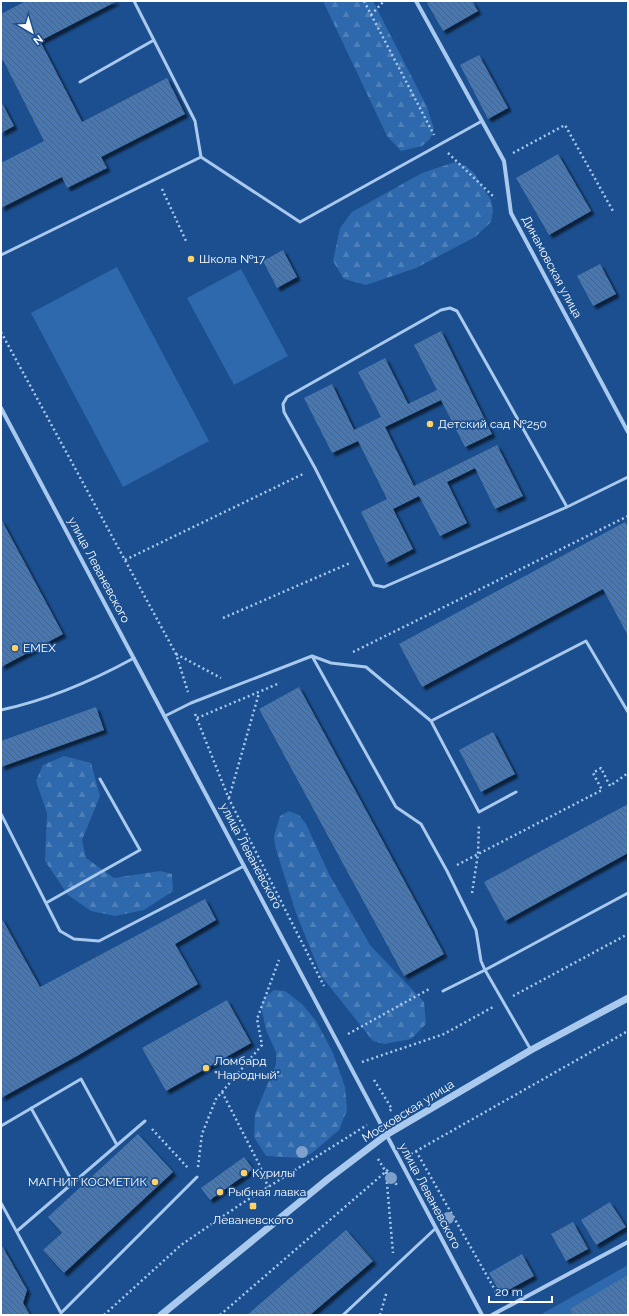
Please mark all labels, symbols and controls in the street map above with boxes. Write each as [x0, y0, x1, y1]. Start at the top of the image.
north arrow [12, 12, 52, 52]
text: N [31, 32, 45, 47]
street label: Динамовская улица [519, 213, 585, 321]
place label: Школа №17 [199, 252, 266, 266]
marker: Школа №17 [186, 254, 196, 264]
place label: Детский сад №250 [438, 417, 547, 431]
marker: Детский сад №250 [425, 419, 435, 429]
street label: улица Леваневского [65, 515, 133, 625]
place label: EMEX [23, 641, 56, 655]
marker: EMEX [10, 643, 20, 653]
street label: улица Леваневского [217, 801, 285, 911]
place label: Ломбард "Народный" [214, 1054, 280, 1082]
marker: Ломбард "Народный" [201, 1063, 211, 1073]
street label: Московская улица [359, 1077, 457, 1145]
street label: улица Леваневского [396, 1141, 464, 1251]
place label: Курилы [252, 1166, 295, 1180]
marker: Курилы [239, 1168, 249, 1178]
place label: МАГНИТ КОСМЕТИК [28, 1175, 147, 1189]
marker: МАГНИТ КОСМЕТИК [150, 1177, 160, 1187]
place label: Рыбная лавка [228, 1185, 306, 1199]
marker: Рыбная лавка [215, 1187, 225, 1197]
marker: Леваневского [248, 1201, 258, 1211]
place label: Леваневского [213, 1213, 293, 1227]
scale bar [489, 1278, 552, 1304]
text: 20 m [495, 1285, 523, 1299]

